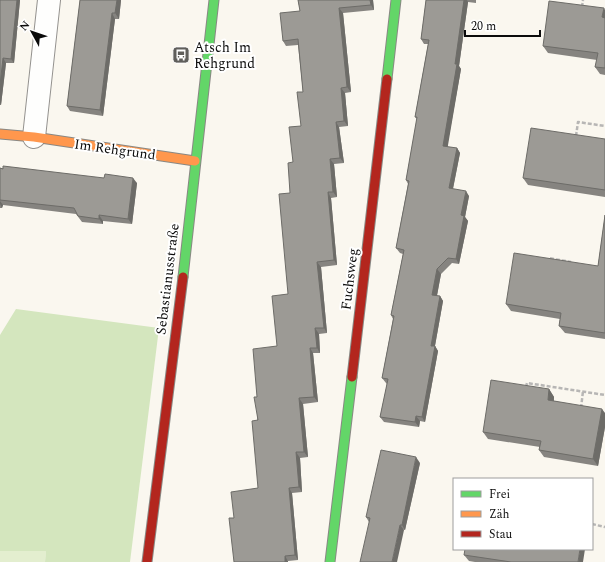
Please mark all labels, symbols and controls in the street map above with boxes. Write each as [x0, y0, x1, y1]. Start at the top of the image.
north arrow [12, 12, 52, 52]
scale bar [465, 12, 540, 38]
text: N [15, 17, 34, 35]
text: 20 m [471, 17, 496, 36]
place label: Atsch Im Rehgrund [194, 37, 255, 74]
bus stop icon: Atsch Im Rehgrund [171, 45, 191, 65]
street label: Im Rehgrund [73, 133, 157, 166]
street label: Sebastianusstraße [150, 222, 185, 336]
street label: Fuchsweg [335, 247, 364, 311]
legend [453, 478, 593, 550]
text: Frei [489, 485, 511, 504]
text: Zäh [489, 505, 510, 524]
text: Stau [489, 525, 513, 544]

